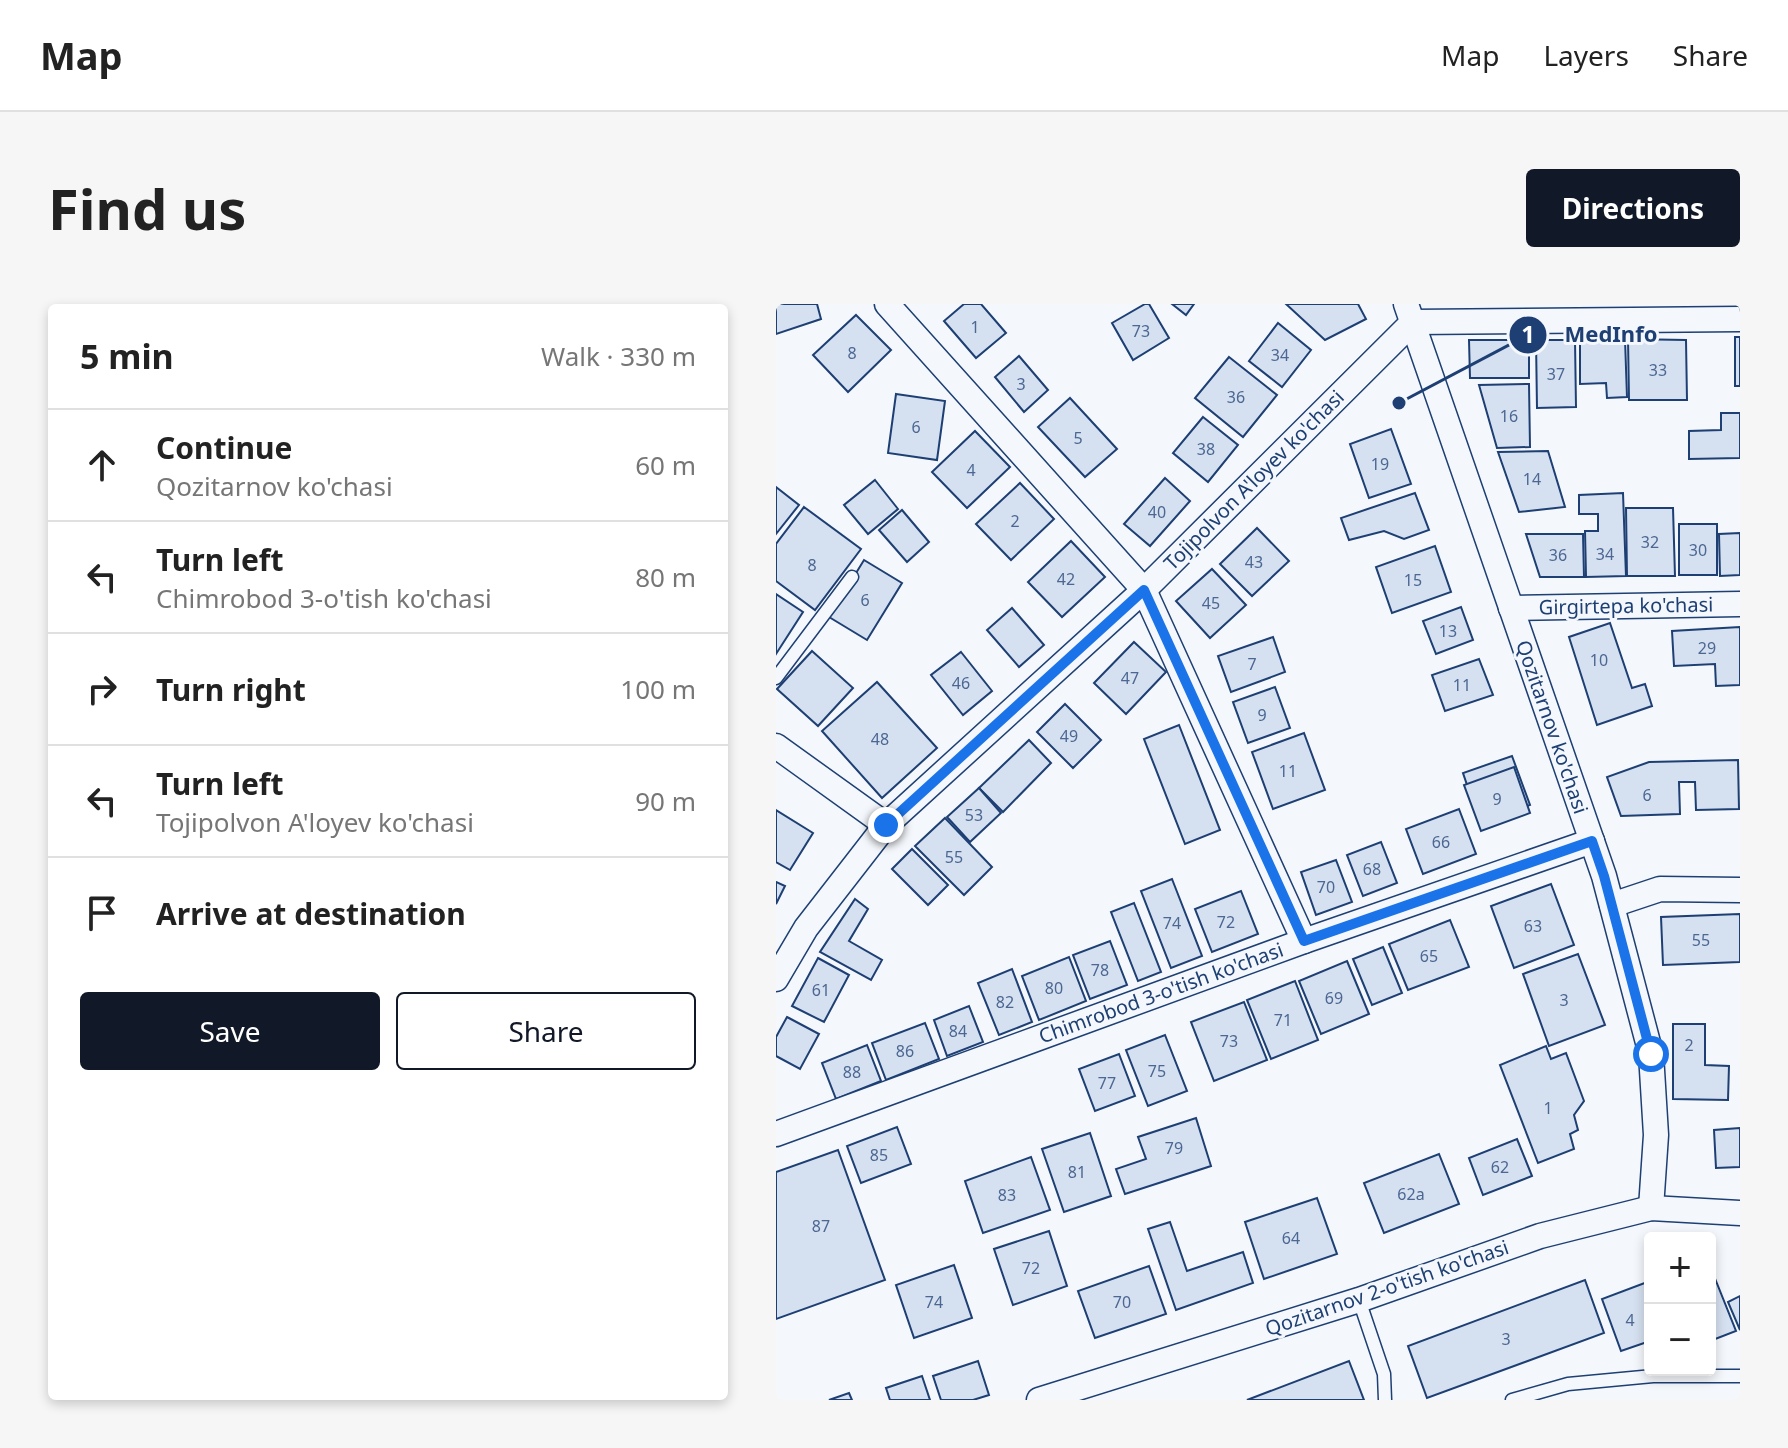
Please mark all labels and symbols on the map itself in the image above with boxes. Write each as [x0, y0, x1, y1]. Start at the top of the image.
callout: MedInfo [1508, 312, 1673, 358]
house number: 1 [970, 316, 980, 338]
text: 1 [1521, 317, 1535, 350]
text: MedInfo [1565, 318, 1657, 348]
house number: 73 [1132, 320, 1150, 342]
house number: 8 [847, 342, 857, 364]
house number: 34 [1271, 344, 1289, 366]
house number: 33 [1649, 359, 1667, 381]
house number: 37 [1547, 363, 1565, 385]
house number: 3 [1016, 373, 1026, 395]
street label: Tojipolvon A'loyev ko'chasi [1158, 384, 1350, 576]
house number: 36 [1227, 386, 1245, 408]
house number: 16 [1500, 405, 1518, 427]
house number: 6 [911, 416, 921, 438]
house number: 5 [1073, 427, 1083, 449]
house number: 38 [1197, 438, 1215, 460]
house number: 19 [1371, 453, 1389, 475]
house number: 4 [966, 459, 976, 481]
house number: 14 [1523, 468, 1541, 490]
house number: 40 [1148, 501, 1166, 523]
house number: 2 [1010, 510, 1020, 532]
house number: 32 [1641, 531, 1659, 553]
house number: 30 [1689, 539, 1707, 561]
house number: 34 [1596, 543, 1614, 565]
house number: 36 [1549, 544, 1567, 566]
house number: 43 [1245, 551, 1263, 573]
house number: 8 [807, 554, 817, 576]
house number: 42 [1057, 568, 1075, 590]
house number: 15 [1404, 569, 1422, 591]
house number: 6 [860, 589, 870, 611]
street label: Girgirtepa ko'chasi [1539, 590, 1713, 621]
house number: 45 [1202, 592, 1220, 614]
house number: 13 [1439, 620, 1457, 642]
street label: Qozitarnov ko'chasi [1510, 636, 1595, 817]
house number: 29 [1698, 637, 1716, 659]
house number: 10 [1590, 649, 1608, 671]
house number: 7 [1247, 653, 1257, 675]
house number: 47 [1121, 667, 1139, 689]
house number: 46 [952, 672, 970, 694]
house number: 11 [1453, 674, 1471, 696]
house number: 9 [1257, 704, 1267, 726]
house number: 49 [1060, 725, 1078, 747]
house number: 48 [871, 728, 889, 750]
house number: 11 [1279, 760, 1297, 782]
house number: 6 [1642, 784, 1652, 806]
house number: 9 [1492, 788, 1502, 810]
house number: 53 [965, 804, 983, 826]
route end [868, 807, 904, 843]
house number: 66 [1432, 831, 1450, 853]
house number: 55 [945, 846, 963, 868]
house number: 68 [1363, 858, 1381, 880]
house number: 70 [1317, 876, 1335, 898]
house number: 72 [1217, 911, 1235, 933]
house number: 74 [1163, 912, 1181, 934]
house number: 63 [1524, 915, 1542, 937]
house number: 55 [1692, 929, 1710, 951]
street label: Chimrobod 3-o'tish ko'chasi [1035, 936, 1287, 1049]
house number: 65 [1420, 945, 1438, 967]
house number: 78 [1091, 959, 1109, 981]
house number: 80 [1045, 977, 1063, 999]
house number: 61 [812, 979, 830, 1001]
house number: 69 [1325, 987, 1343, 1009]
house number: 3 [1559, 989, 1569, 1011]
house number: 82 [996, 991, 1014, 1013]
house number: 71 [1274, 1009, 1292, 1031]
house number: 84 [949, 1020, 967, 1042]
house number: 73 [1220, 1030, 1238, 1052]
house number: 2 [1684, 1034, 1694, 1056]
route start [1633, 1036, 1669, 1072]
house number: 86 [896, 1040, 914, 1062]
house number: 75 [1148, 1060, 1166, 1082]
house number: 88 [843, 1061, 861, 1083]
house number: 77 [1098, 1072, 1116, 1094]
house number: 1 [1543, 1097, 1553, 1119]
house number: 79 [1165, 1137, 1183, 1159]
house number: 85 [870, 1144, 888, 1166]
house number: 62 [1491, 1156, 1509, 1178]
house number: 81 [1068, 1161, 1086, 1183]
house number: 62a [1397, 1183, 1425, 1205]
house number: 83 [998, 1184, 1016, 1206]
house number: 87 [812, 1215, 830, 1237]
house number: 64 [1282, 1227, 1300, 1249]
street label: Qozitarnov 2-o'tish ko'chasi [1262, 1233, 1512, 1342]
house number: 72 [1022, 1257, 1040, 1279]
house number: 74 [925, 1291, 943, 1313]
house number: 70 [1113, 1291, 1131, 1313]
house number: 4 [1625, 1309, 1635, 1331]
house number: 3 [1501, 1328, 1511, 1350]

